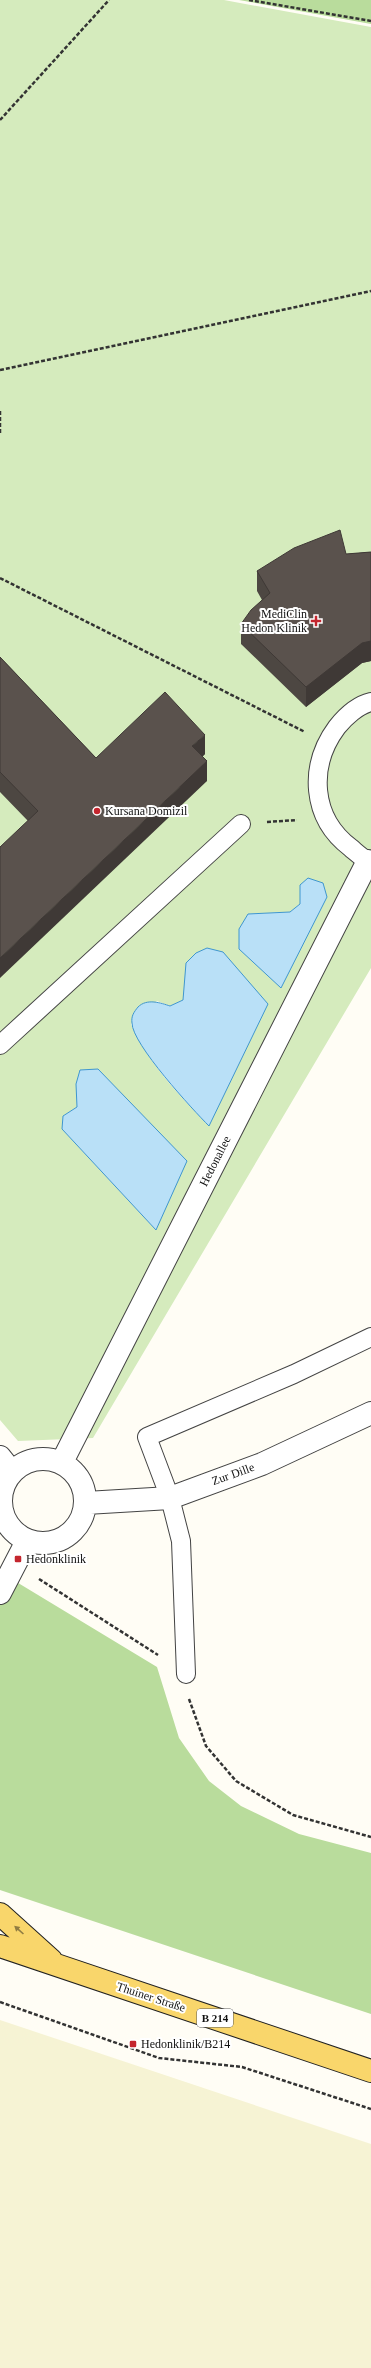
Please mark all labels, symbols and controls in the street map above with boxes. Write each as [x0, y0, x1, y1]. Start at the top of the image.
place label: MediClin Hedon Klinik [241, 607, 307, 635]
marker: MediClin Hedon Klinik [310, 615, 322, 627]
place label: Kursana Domizil [105, 804, 188, 818]
marker: Kursana Domizil [92, 806, 102, 816]
street label: Hedonallee [196, 1133, 234, 1189]
street label: Zur Dille [210, 1460, 256, 1488]
place label: Hedonklinik [26, 1552, 86, 1566]
marker: Hedonklinik [13, 1554, 23, 1564]
one-way arrow [13, 1926, 24, 1935]
street label: Thuiner Straße [115, 1979, 187, 2015]
road number: B 214 [197, 2009, 233, 2027]
place label: Hedonklinik/B214 [141, 2037, 230, 2051]
marker: Hedonklinik/B214 [128, 2039, 138, 2049]

